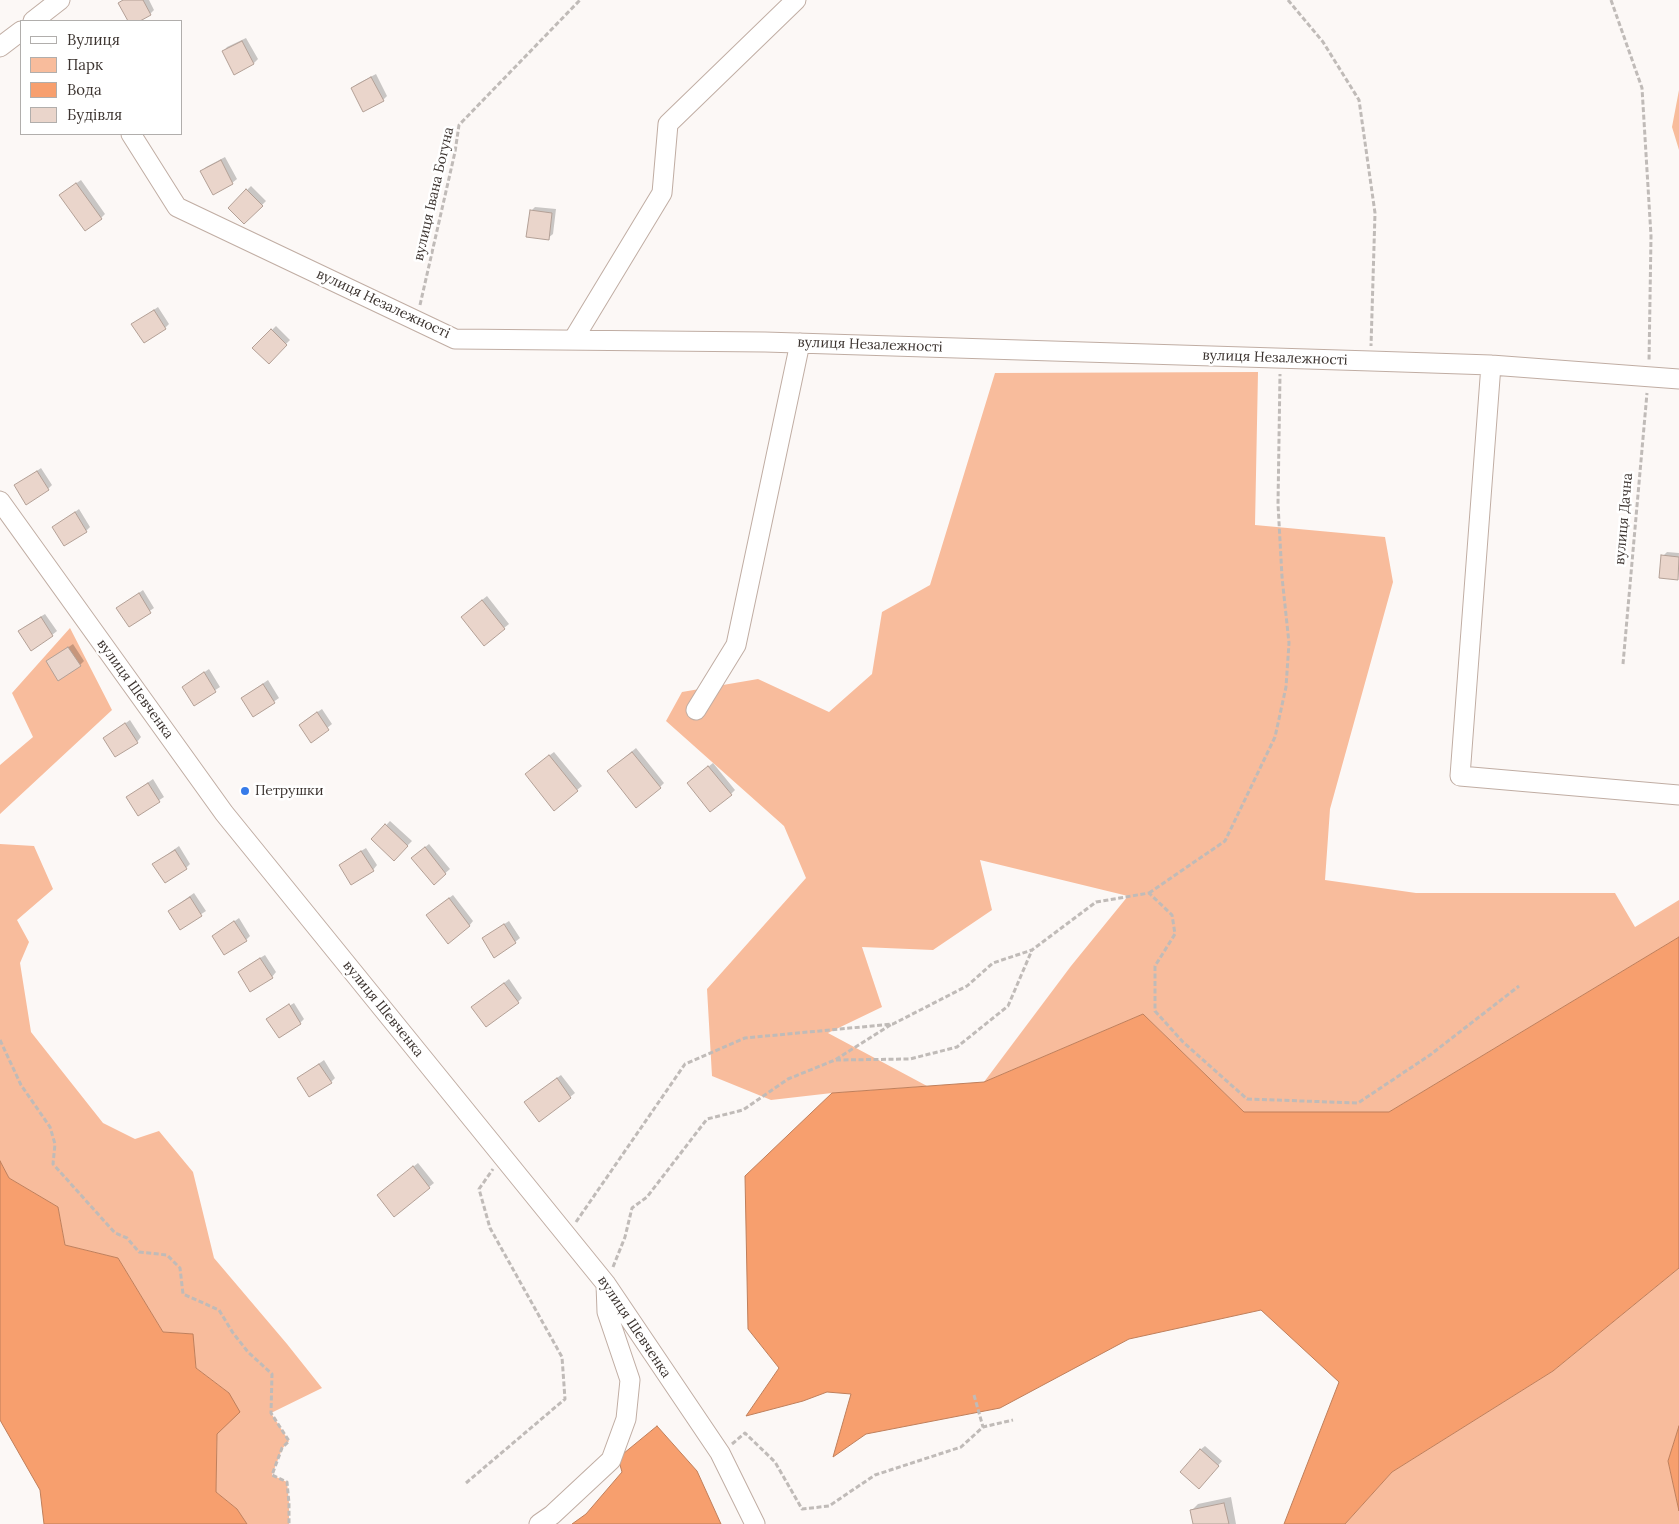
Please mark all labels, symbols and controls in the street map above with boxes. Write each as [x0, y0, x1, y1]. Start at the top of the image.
legend [20, 20, 182, 135]
text: Вулиця [67, 30, 120, 49]
text: Парк [67, 55, 103, 74]
text: Вода [67, 80, 102, 99]
text: Будівля [67, 105, 122, 124]
street label: вулиця Івана Богуна [410, 126, 458, 262]
street label: вулиця Незалежності [314, 266, 452, 342]
street label: вулиця Незалежності [797, 334, 943, 356]
street label: вулиця Незалежності [1202, 347, 1348, 369]
street label: вулиця Дачна [1612, 472, 1636, 566]
street label: вулиця Шевченка [93, 636, 177, 742]
place label: Петрушки [255, 783, 323, 799]
marker: Петрушки [239, 785, 251, 797]
street label: вулиця Шевченка [339, 957, 427, 1061]
street label: вулиця Шевченка [594, 1273, 674, 1381]

